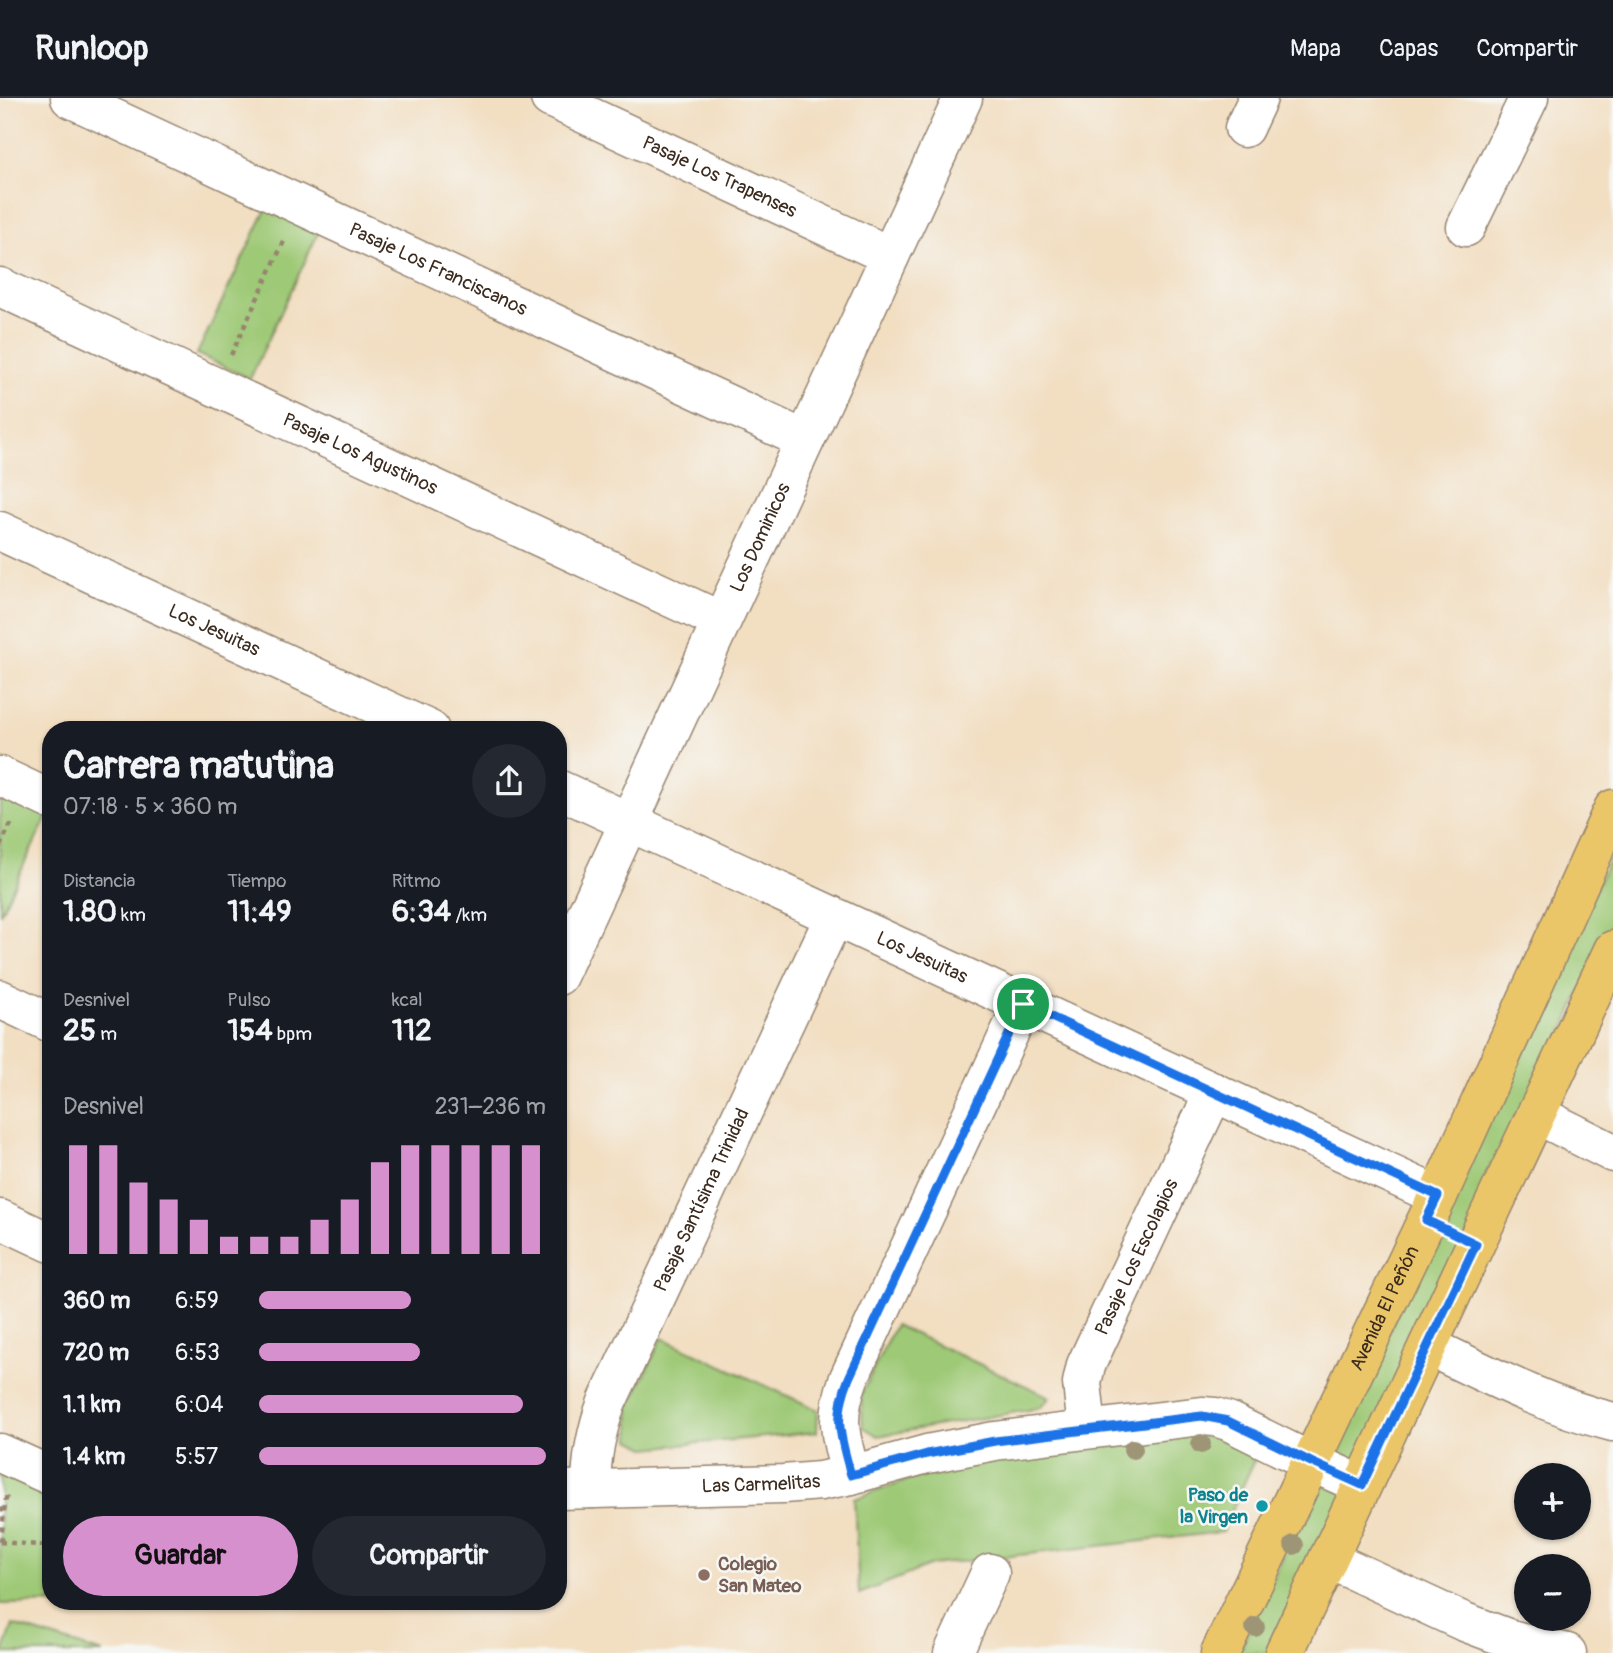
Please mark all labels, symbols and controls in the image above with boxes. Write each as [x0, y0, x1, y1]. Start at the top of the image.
text: Runloop [35, 28, 149, 69]
text: Mapa [1290, 34, 1341, 63]
text: Capas [1379, 34, 1438, 63]
text: Compartir [1476, 34, 1578, 63]
street label: Pasaje Los Trapenses [638, 131, 801, 223]
street label: Pasaje Los Franciscanos [345, 217, 532, 321]
street label: Pasaje Los Agustinos [279, 408, 442, 500]
street label: Los Dominicos [725, 478, 796, 596]
street label: Los Jesuitas [165, 599, 264, 662]
text: Carrera matutina [63, 742, 334, 790]
button: share [472, 744, 546, 818]
text: 07:18 · 5 × 360 m [63, 792, 237, 821]
text: Distancia [63, 869, 135, 893]
text: Tiempo [227, 869, 286, 893]
text: Ritmo [392, 869, 441, 893]
text: 1.80 [63, 893, 117, 930]
text: 11:49 [227, 893, 292, 930]
text: 6:34 [392, 893, 451, 930]
text: km [117, 903, 146, 927]
text: /km [451, 903, 487, 927]
street label: Los Jesuitas [872, 926, 972, 989]
pin [993, 974, 1053, 1034]
icon: arrive [1004, 985, 1042, 1023]
text: Desnivel [63, 988, 130, 1012]
text: Pulso [227, 988, 271, 1012]
text: kcal [392, 988, 423, 1012]
text: 25 [63, 1012, 96, 1049]
text: 154 [227, 1012, 273, 1049]
text: 112 [392, 1012, 432, 1049]
text: m [96, 1022, 117, 1046]
text: bpm [273, 1022, 312, 1046]
text: Desnivel [63, 1092, 144, 1121]
text: 231–236 m [435, 1092, 546, 1121]
street label: Pasaje Santísima Trinidad [648, 1105, 755, 1295]
street label: Pasaje Los Escolapios [1090, 1174, 1184, 1339]
street label: Avenida El Peñón [1344, 1242, 1425, 1375]
text: 360 m [63, 1286, 130, 1315]
text: 6:59 [175, 1286, 219, 1315]
text: 720 m [63, 1338, 129, 1367]
text: 6:53 [175, 1338, 220, 1367]
text: 1.1 km [63, 1390, 121, 1419]
text: 6:04 [175, 1390, 224, 1419]
text: 1.4 km [63, 1442, 125, 1471]
text: 5:57 [175, 1442, 218, 1471]
map controls [1514, 1463, 1591, 1631]
button: + [1514, 1463, 1591, 1540]
street label: Las Carmelitas [701, 1469, 822, 1498]
place label: Paso de la Virgen [1180, 1483, 1249, 1529]
marker: Paso de la Virgen [1254, 1498, 1270, 1514]
button: Guardar [63, 1516, 298, 1596]
button: Compartir [312, 1516, 546, 1596]
place label: Colegio San Mateo [718, 1552, 802, 1598]
button: − [1514, 1554, 1591, 1631]
marker: Colegio San Mateo [696, 1567, 712, 1583]

